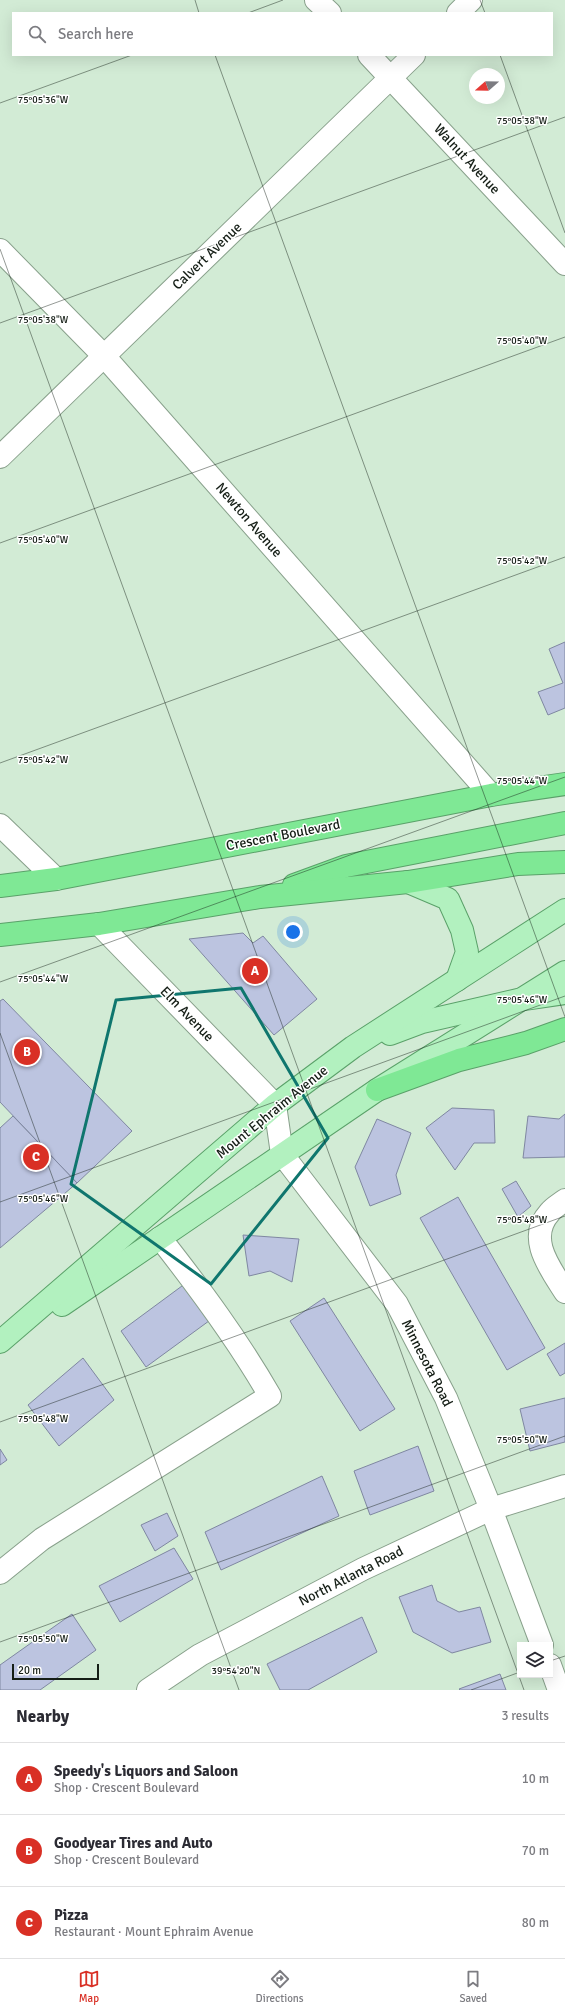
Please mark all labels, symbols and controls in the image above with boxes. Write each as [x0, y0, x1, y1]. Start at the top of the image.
search box [12, 12, 553, 56]
icon: search [26, 23, 48, 45]
text: Search here [58, 25, 134, 43]
north arrow [469, 68, 505, 104]
text: 75°05'36"W [18, 94, 69, 106]
text: 75°05'38"W [497, 115, 548, 127]
street label: Walnut Avenue [430, 120, 504, 198]
street label: Calvert Avenue [169, 219, 245, 293]
text: 75°05'38"W [18, 314, 69, 326]
text: 75°05'40"W [497, 335, 548, 347]
street label: Newton Avenue [212, 479, 286, 561]
text: 75°05'40"W [18, 534, 69, 546]
text: 75°05'42"W [497, 555, 548, 567]
text: 75°05'42"W [18, 754, 69, 766]
text: 75°05'44"W [497, 775, 548, 787]
street label: Crescent Boulevard [225, 816, 341, 854]
your location [283, 922, 303, 942]
pin: A [242, 956, 268, 986]
text: 75°05'44"W [18, 973, 69, 985]
street label: Elm Avenue [157, 983, 217, 1045]
text: 75°05'46"W [497, 994, 548, 1006]
pin: B [14, 1037, 40, 1067]
street label: Mount Ephraim Avenue [213, 1062, 331, 1162]
pin: C [23, 1142, 49, 1172]
text: 75°05'46"W [18, 1193, 69, 1205]
text: 75°05'48"W [497, 1214, 548, 1226]
street label: Minnesota Road [398, 1317, 456, 1409]
text: 75°05'48"W [18, 1413, 69, 1425]
text: 75°05'50"W [497, 1434, 548, 1446]
street label: North Atlanta Road [296, 1542, 406, 1610]
text: 75°05'50"W [18, 1633, 69, 1645]
map controls [517, 1642, 553, 1678]
button: layers [517, 1642, 553, 1678]
scale bar [12, 1662, 99, 1681]
text: 20 m [18, 1664, 41, 1677]
text: 39°54'20"N [212, 1665, 260, 1677]
text: Nearby [16, 1706, 69, 1727]
text: 3 results [501, 1708, 549, 1724]
text: Speedy's Liquors and Saloon [54, 1762, 238, 1780]
text: A [25, 1771, 33, 1787]
text: 10 m [522, 1771, 549, 1787]
text: Shop · Crescent Boulevard [54, 1780, 199, 1796]
text: Goodyear Tires and Auto [54, 1834, 213, 1852]
text: B [25, 1843, 33, 1859]
text: 70 m [522, 1843, 549, 1859]
text: Shop · Crescent Boulevard [54, 1852, 199, 1868]
text: Pizza [54, 1906, 89, 1924]
text: C [25, 1915, 33, 1931]
text: 80 m [522, 1915, 549, 1931]
text: Restaurant · Mount Ephraim Avenue [54, 1924, 254, 1940]
tab: Map [78, 1968, 100, 2005]
tab: Directions [256, 1968, 304, 2005]
tab: Saved [459, 1968, 487, 2005]

